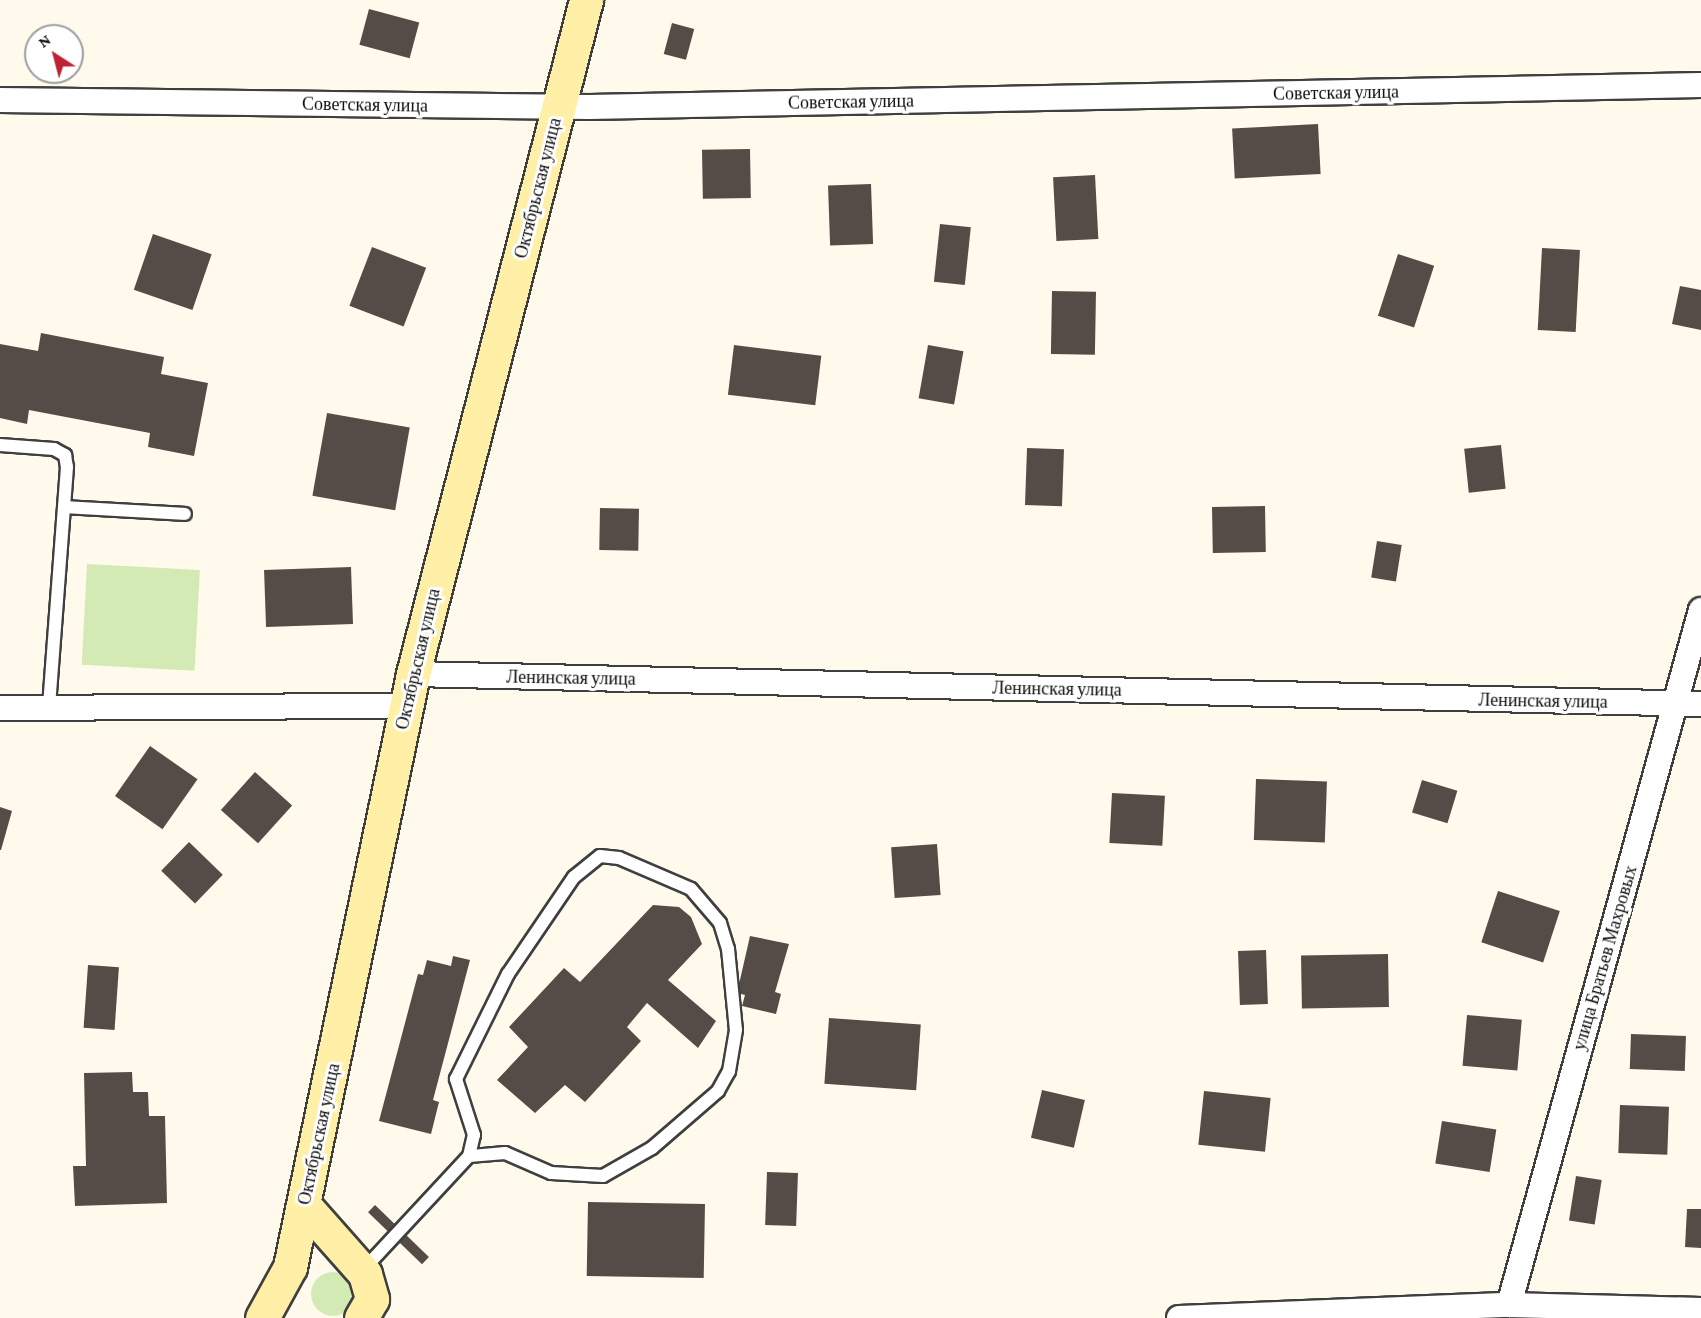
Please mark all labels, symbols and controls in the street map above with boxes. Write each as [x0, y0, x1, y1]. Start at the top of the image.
north arrow [24, 24, 84, 84]
text: N [35, 31, 54, 51]
street label: Советская улица [1273, 81, 1399, 105]
street label: Советская улица [788, 90, 914, 114]
street label: Советская улица [302, 93, 428, 117]
street label: Октябрьская улица [510, 115, 566, 261]
street label: Октябрьская улица [391, 586, 445, 732]
street label: Ленинская улица [506, 666, 636, 690]
street label: Ленинская улица [992, 677, 1122, 701]
street label: Ленинская улица [1478, 689, 1608, 713]
street label: улица Братьев Махровых [1568, 863, 1642, 1053]
street label: Октябрьская улица [293, 1061, 345, 1207]

